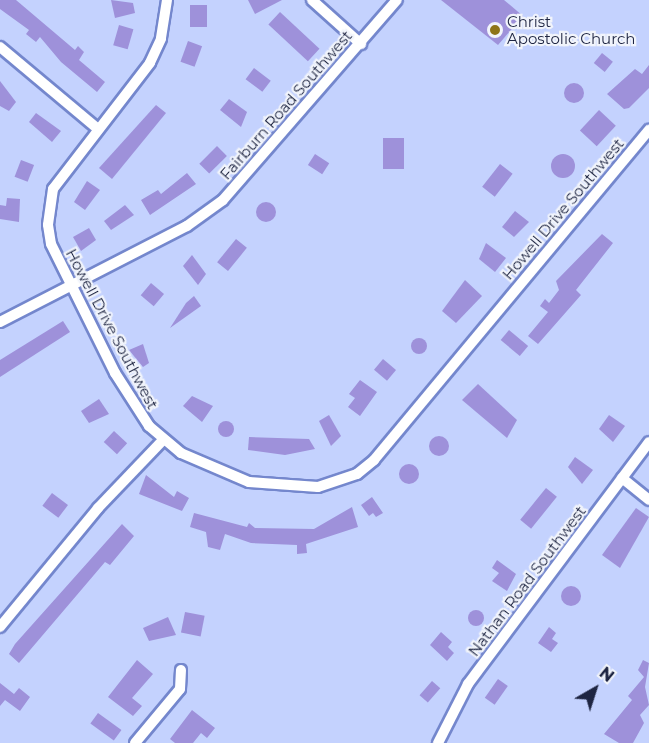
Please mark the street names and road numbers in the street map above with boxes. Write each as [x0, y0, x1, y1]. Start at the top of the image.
street label: Fairburn Road Southwest [216, 27, 356, 183]
street label: Howell Drive Southwest [499, 135, 627, 283]
street label: Howell Drive Southwest [62, 246, 162, 412]
street label: Nathan Road Southwest [465, 502, 589, 660]

